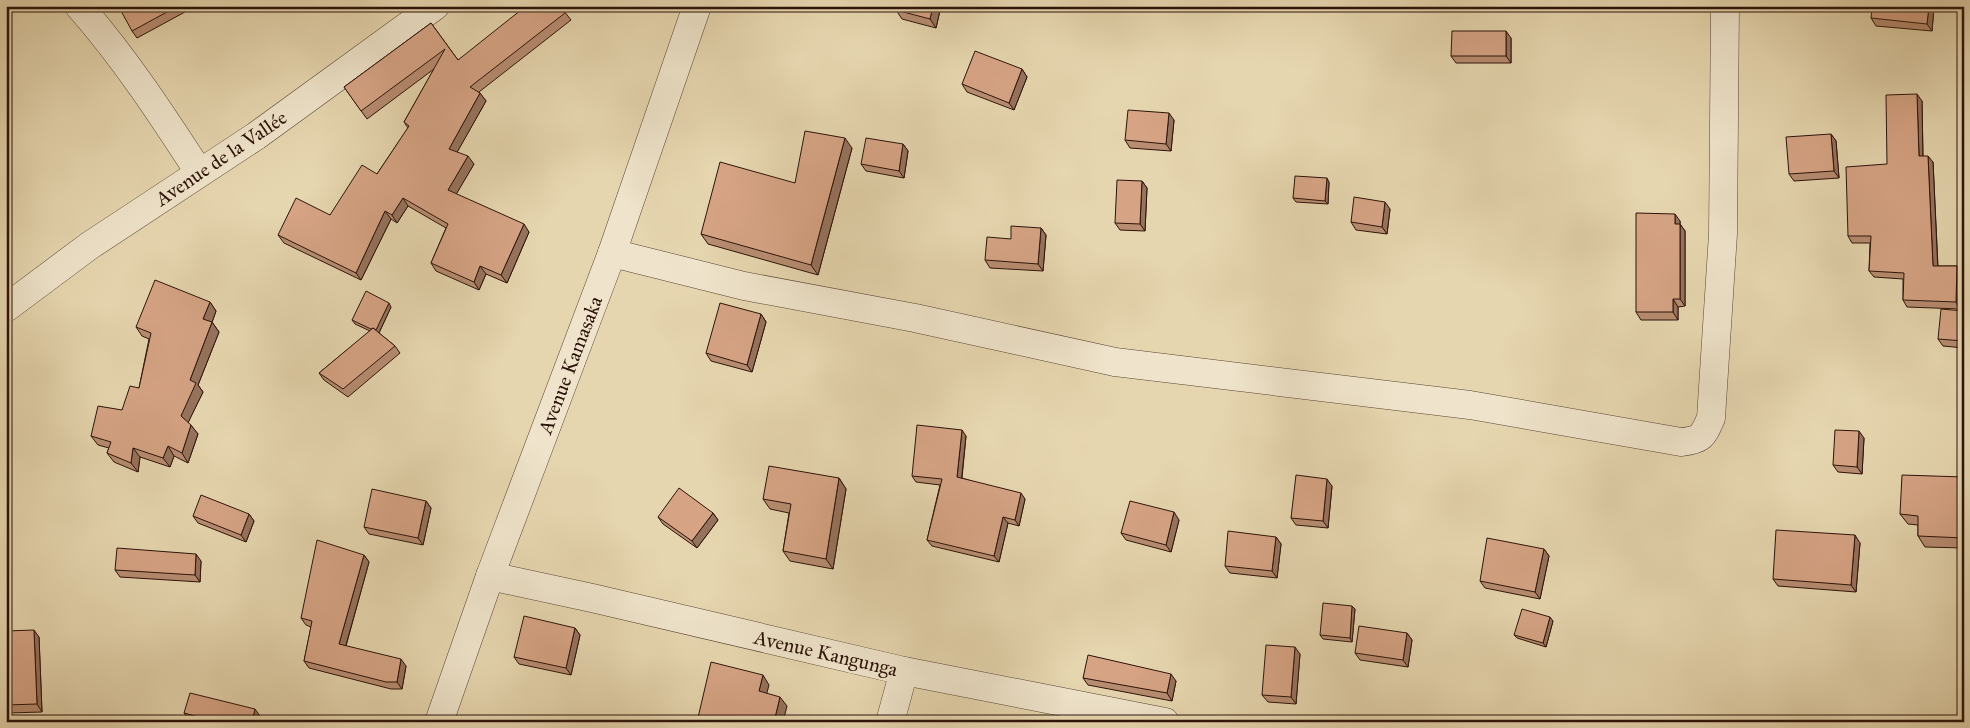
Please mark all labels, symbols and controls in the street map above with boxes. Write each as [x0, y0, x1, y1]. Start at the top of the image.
street label: Avenue de la Vallée [150, 105, 291, 211]
street label: Avenue Kamasaka [532, 292, 608, 438]
street label: Avenue Kangunga [751, 625, 901, 682]

